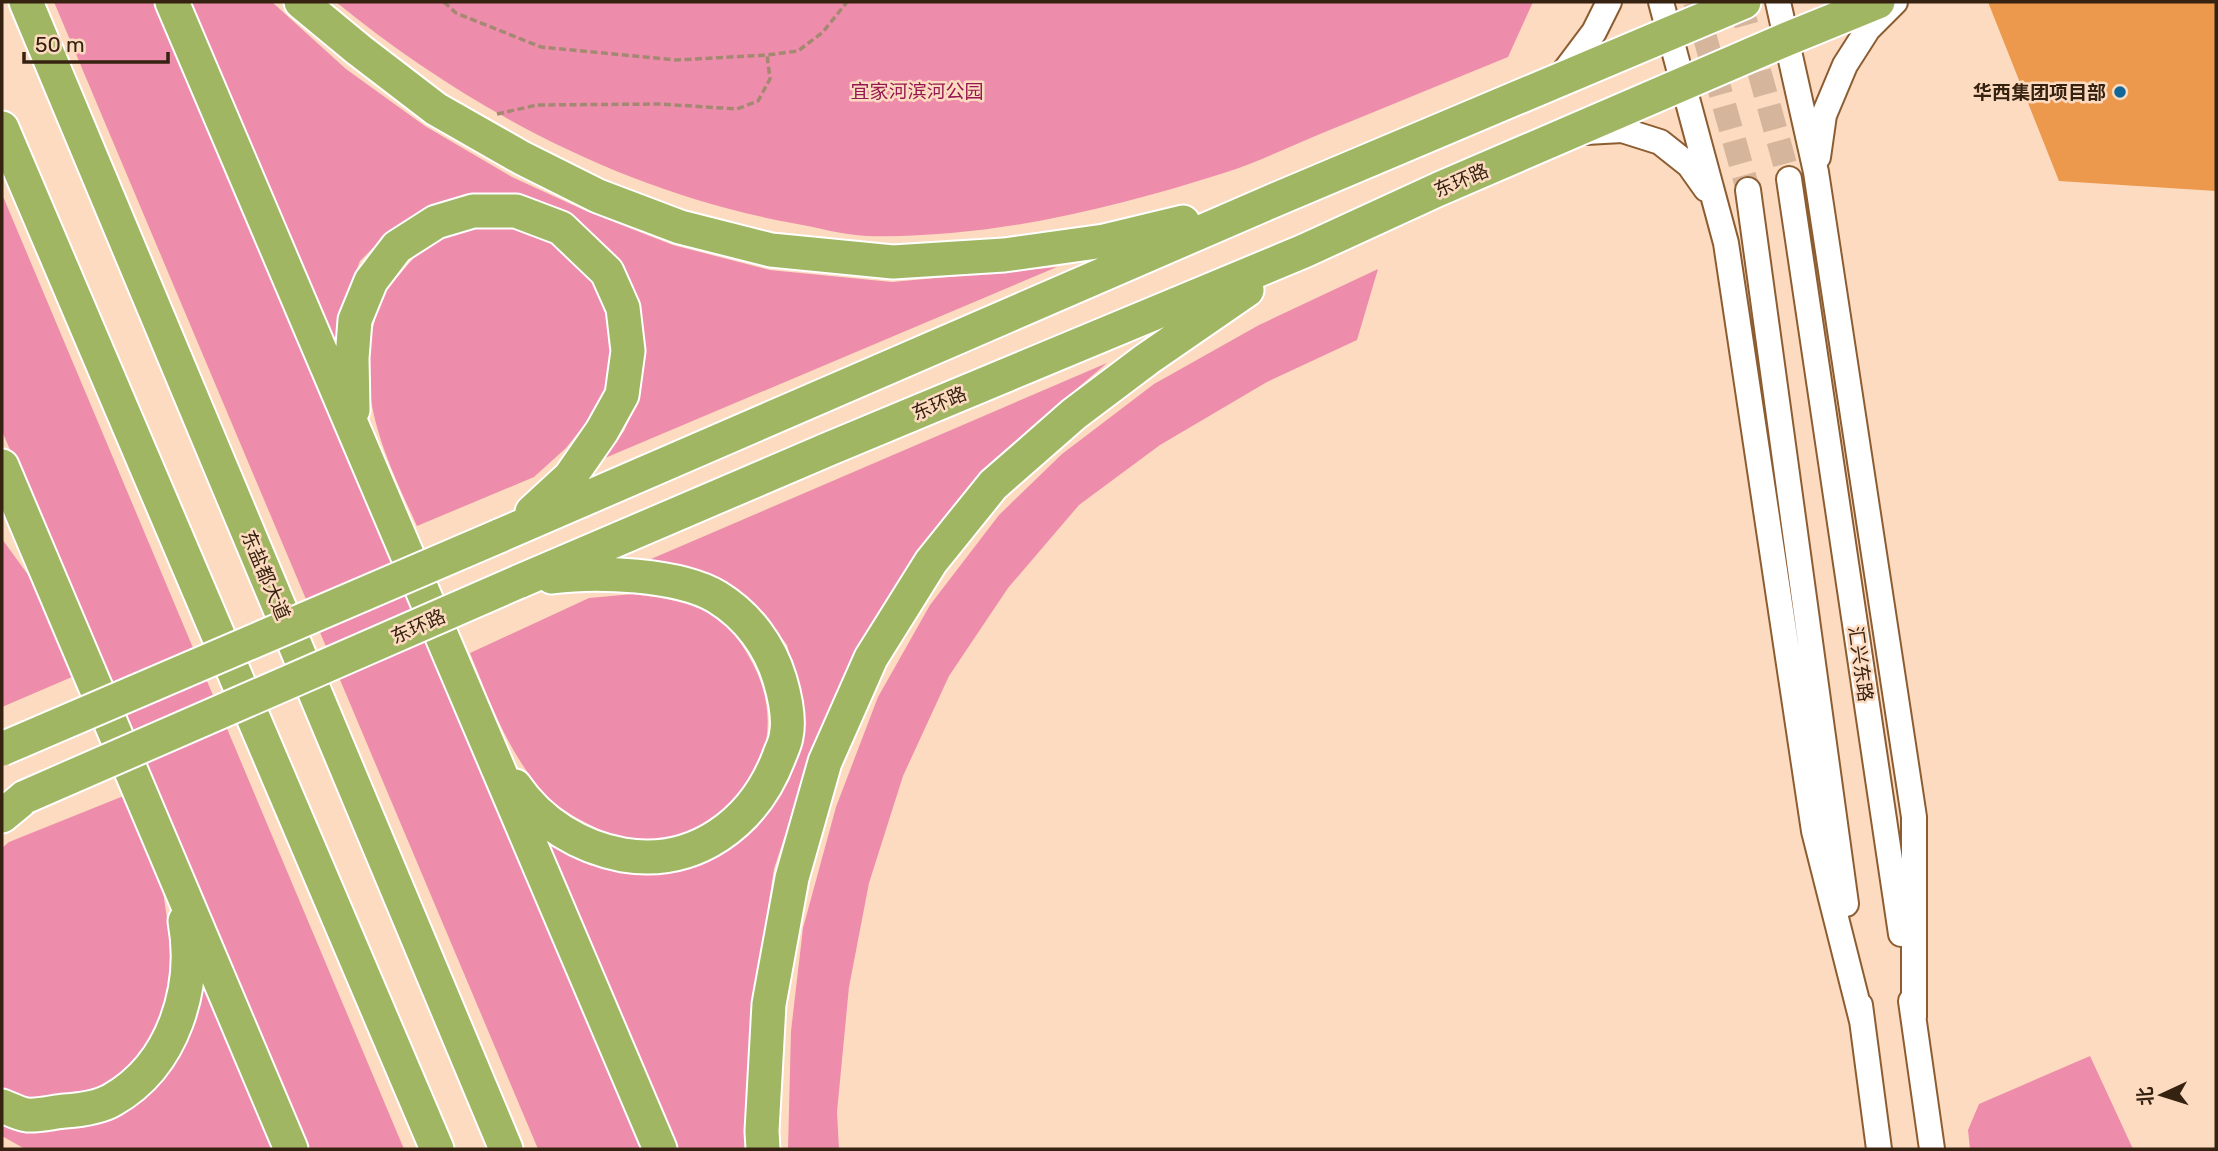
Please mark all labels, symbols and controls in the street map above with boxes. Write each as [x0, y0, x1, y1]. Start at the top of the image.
scale bar [24, 21, 168, 65]
text: 50 m [35, 32, 85, 57]
park label: 宜家河滨河公园 [850, 80, 984, 103]
place label: 华西集团项目部 [1973, 81, 2106, 104]
marker: 华西集团项目部 [2112, 84, 2128, 100]
street label: 东环路 [1430, 159, 1492, 202]
street label: 东环路 [908, 382, 970, 425]
street label: 东盐都大道 [236, 527, 295, 623]
street label: 东环路 [387, 604, 449, 649]
street label: 汇兴东路 [1844, 625, 1877, 703]
north arrow [2127, 1060, 2197, 1130]
text: 北 [2133, 1086, 2158, 1106]

